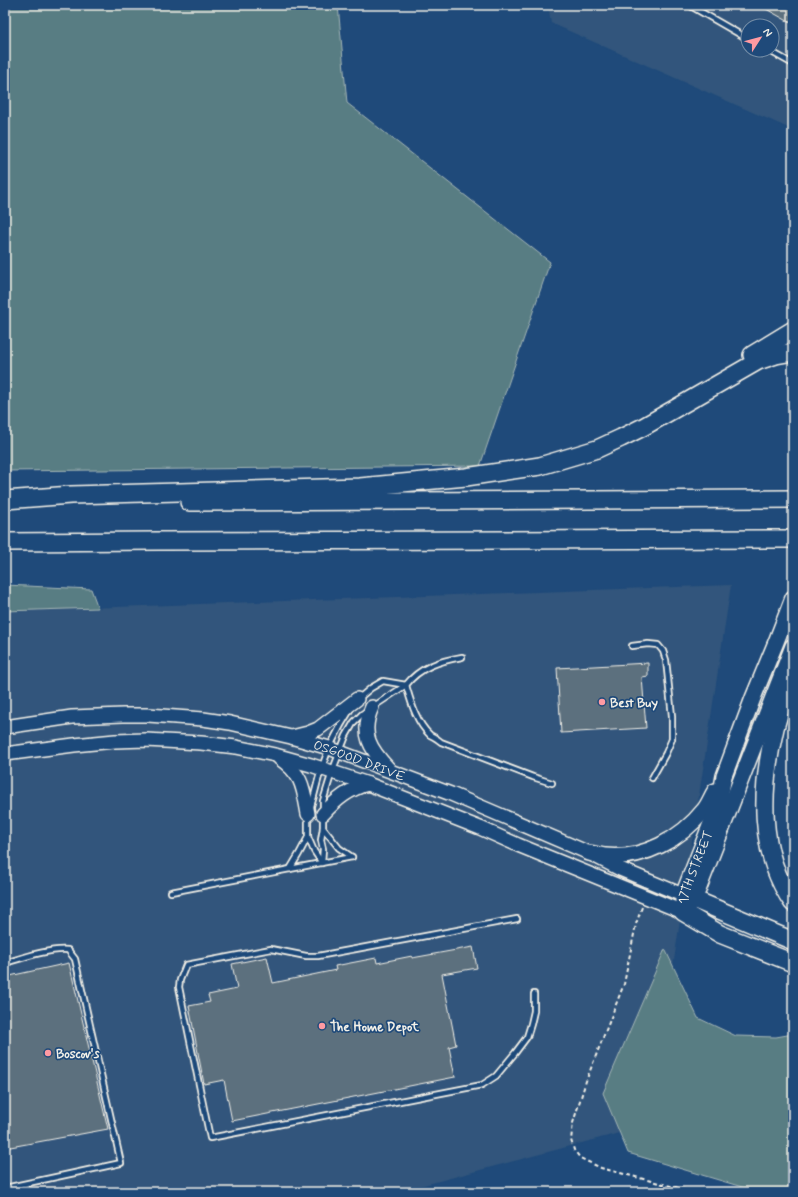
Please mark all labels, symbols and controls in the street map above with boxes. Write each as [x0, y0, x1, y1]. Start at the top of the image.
north arrow [740, 18, 780, 58]
text: N [759, 26, 775, 40]
place label: Best Buy [610, 695, 658, 712]
marker: Best Buy [597, 697, 607, 707]
street label: OSGOOD DRIVE [311, 737, 407, 786]
street label: 17TH STREET [675, 828, 717, 904]
place label: The Home Depot [330, 1019, 419, 1036]
marker: The Home Depot [317, 1021, 327, 1031]
place label: Boscov's [56, 1046, 100, 1063]
marker: Boscov's [43, 1048, 53, 1058]

